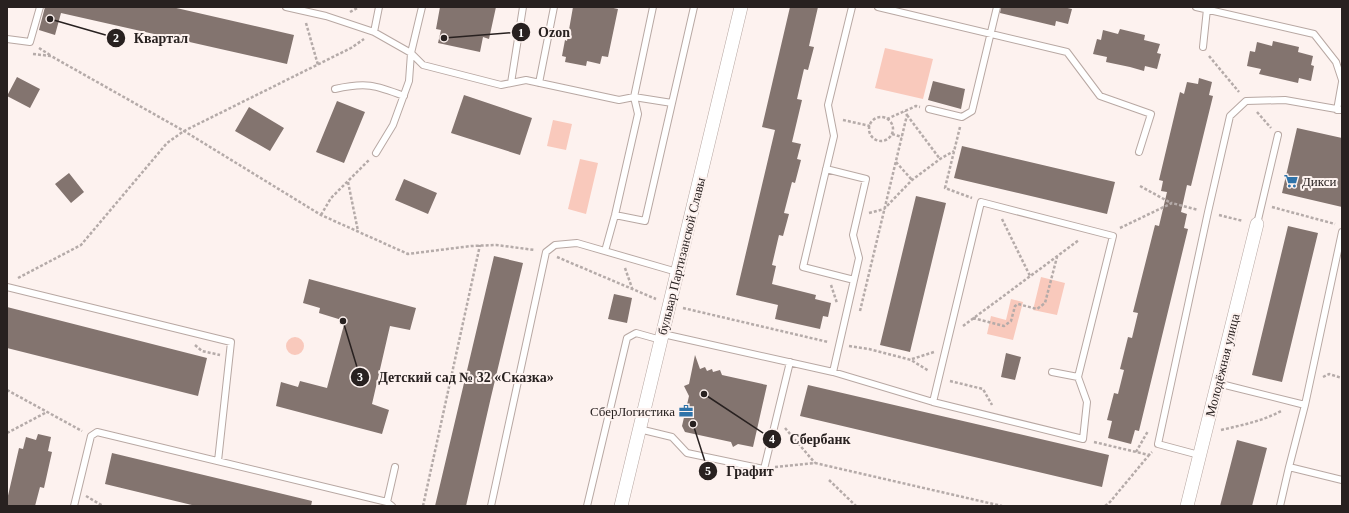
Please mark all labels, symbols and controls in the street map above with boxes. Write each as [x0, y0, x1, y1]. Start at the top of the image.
callout: Ozon [511, 19, 578, 45]
callout: Квартал [106, 25, 197, 51]
text: Ozon [538, 25, 570, 40]
text: 1 [518, 26, 524, 40]
text: 2 [113, 31, 119, 45]
text: Квартал [134, 31, 188, 46]
supermarket icon: Дикси [1283, 173, 1299, 189]
place label: Дикси [1302, 174, 1337, 189]
street label: бульвар Партизанской Славы [655, 176, 708, 336]
street label: Молодёжная улица [1202, 312, 1243, 418]
callout: Детский сад № 32 «Сказка» [350, 364, 561, 390]
text: 3 [357, 370, 363, 384]
text: Детский сад № 32 «Сказка» [378, 370, 554, 385]
office icon: СберЛогистика [678, 403, 694, 419]
place label: СберЛогистика [590, 404, 675, 419]
callout: Сбербанк [762, 426, 859, 452]
text: 4 [769, 432, 775, 446]
text: Сбербанк [789, 432, 852, 447]
callout: Графит [698, 458, 782, 484]
text: 5 [705, 464, 711, 478]
text: Графит [726, 464, 774, 479]

